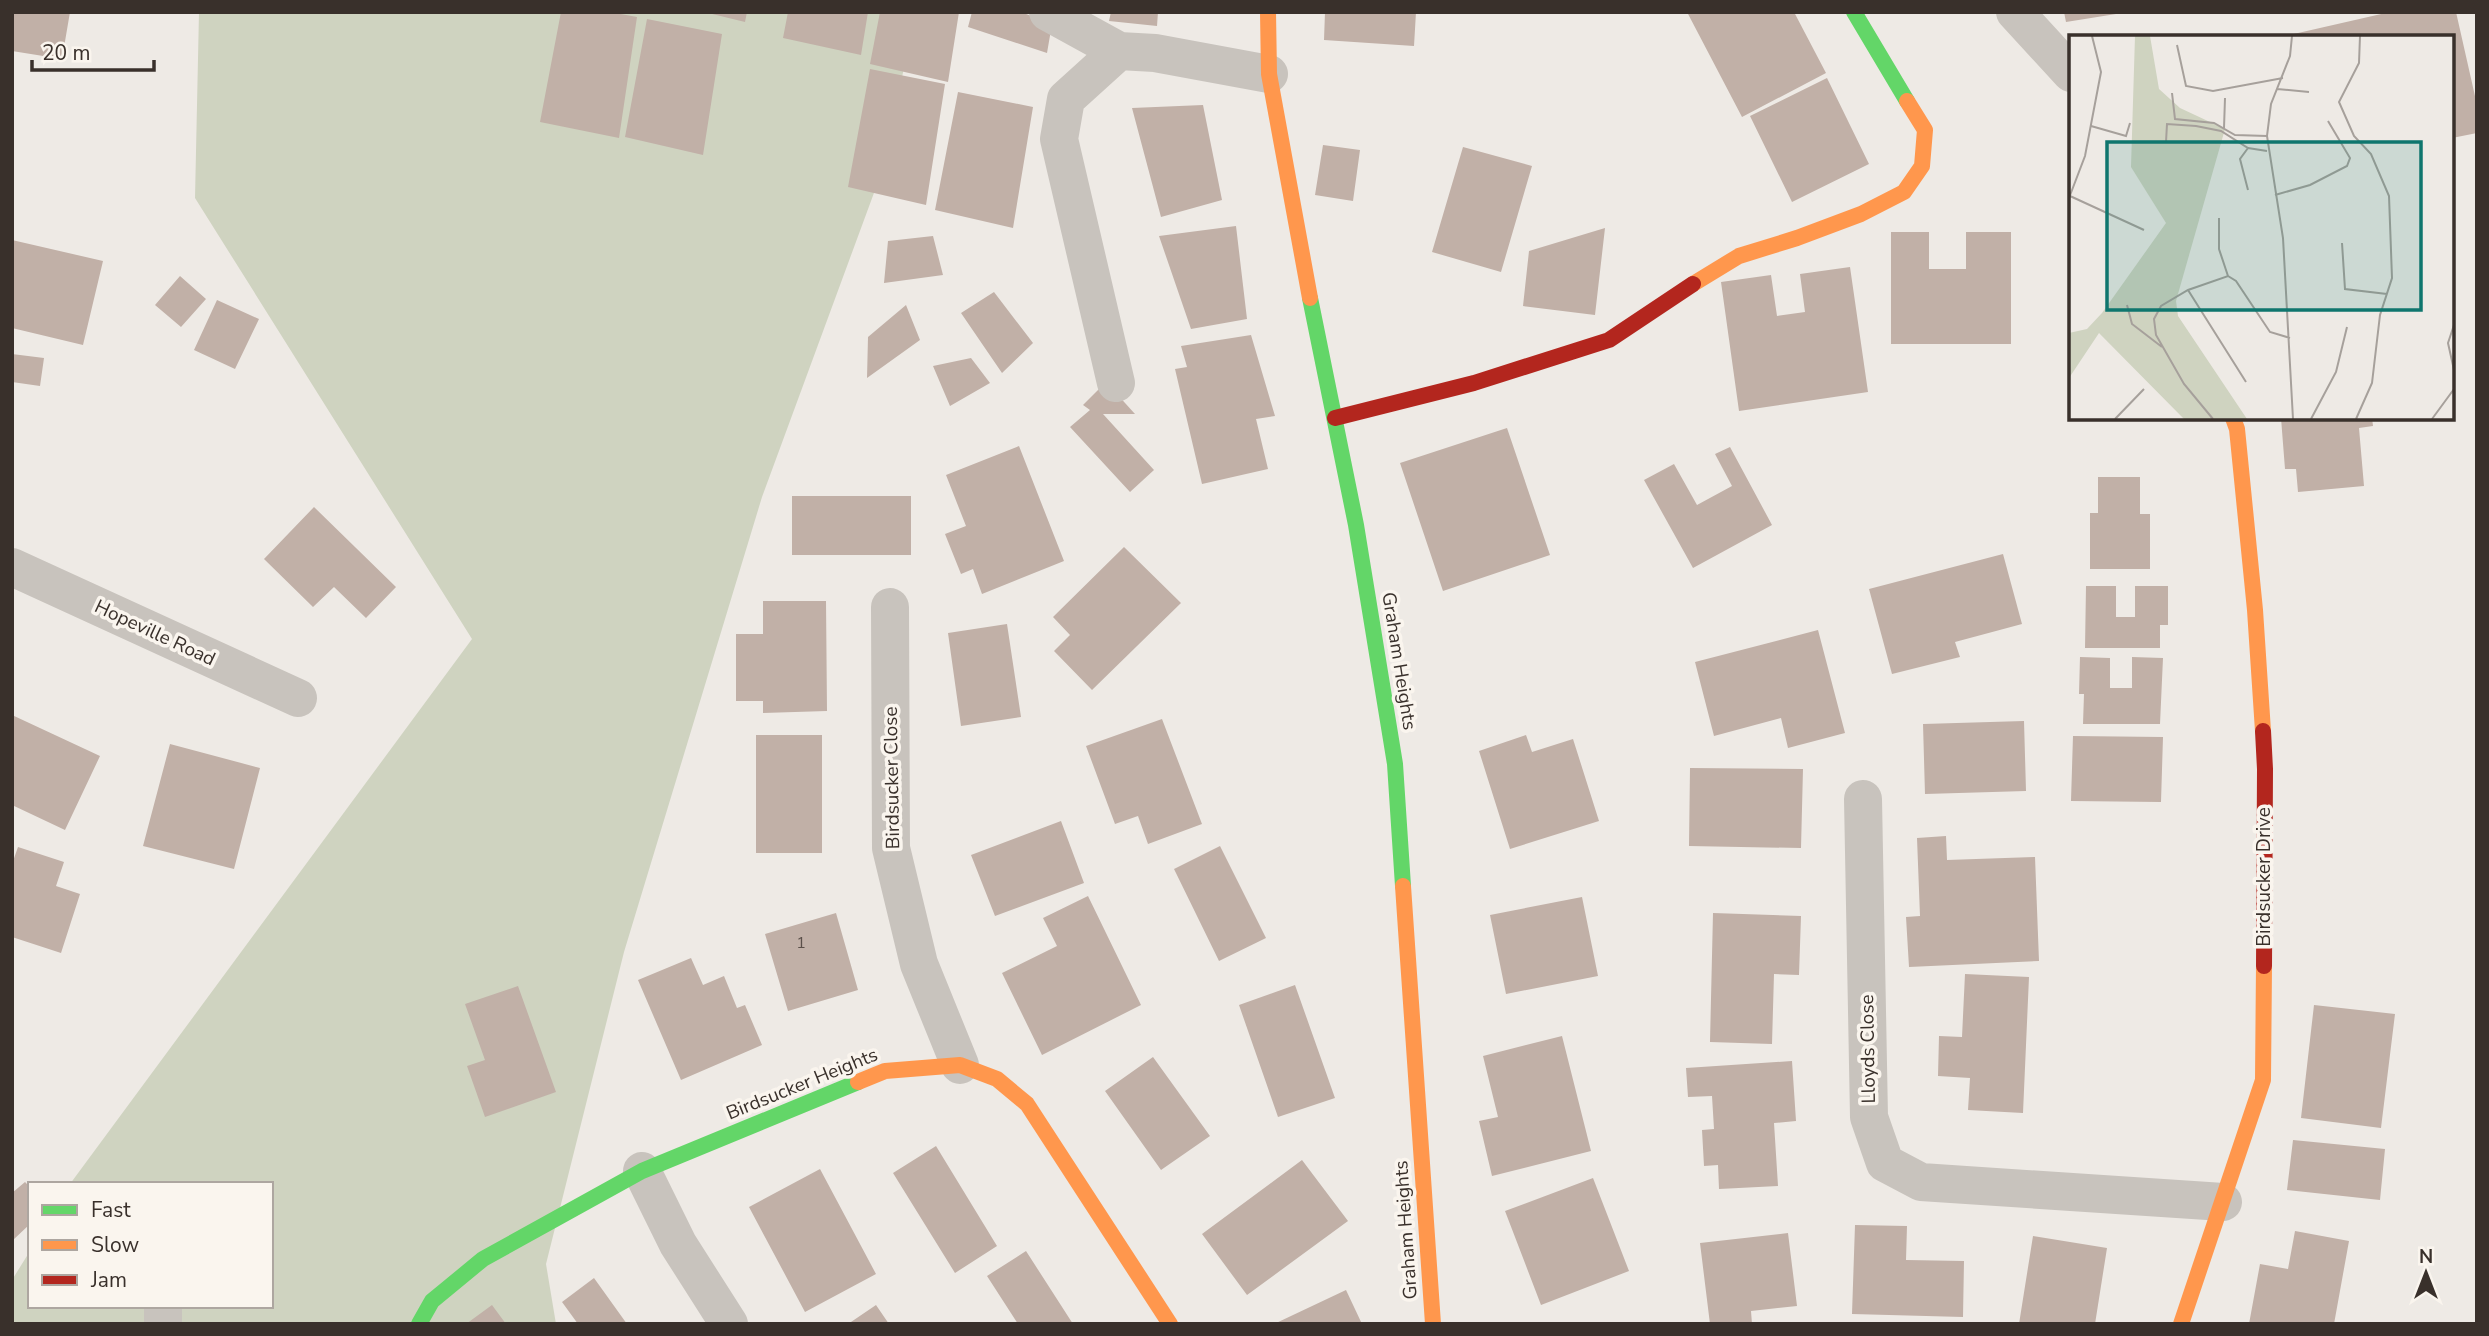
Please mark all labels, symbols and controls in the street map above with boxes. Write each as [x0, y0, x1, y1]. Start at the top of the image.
scale bar [32, 28, 154, 72]
inset map [2069, 35, 2454, 420]
text: 20 m [42, 39, 91, 67]
street label: Graham Heights [1375, 590, 1423, 732]
street label: Hopeville Road [90, 594, 220, 672]
street label: Birdsucker Close [878, 706, 906, 850]
street label: Birdsucker Drive [2251, 807, 2277, 947]
house number: 1 [796, 932, 806, 954]
street label: Lloyds Close [1854, 994, 1882, 1104]
street label: Birdsucker Heights [722, 1042, 882, 1126]
street label: Graham Heights [1388, 1160, 1424, 1300]
legend [28, 1182, 273, 1308]
text: Fast [91, 1196, 131, 1224]
text: Slow [91, 1231, 140, 1259]
north arrow [2391, 1238, 2461, 1308]
text: N [2419, 1244, 2433, 1270]
text: Jam [90, 1266, 127, 1294]

